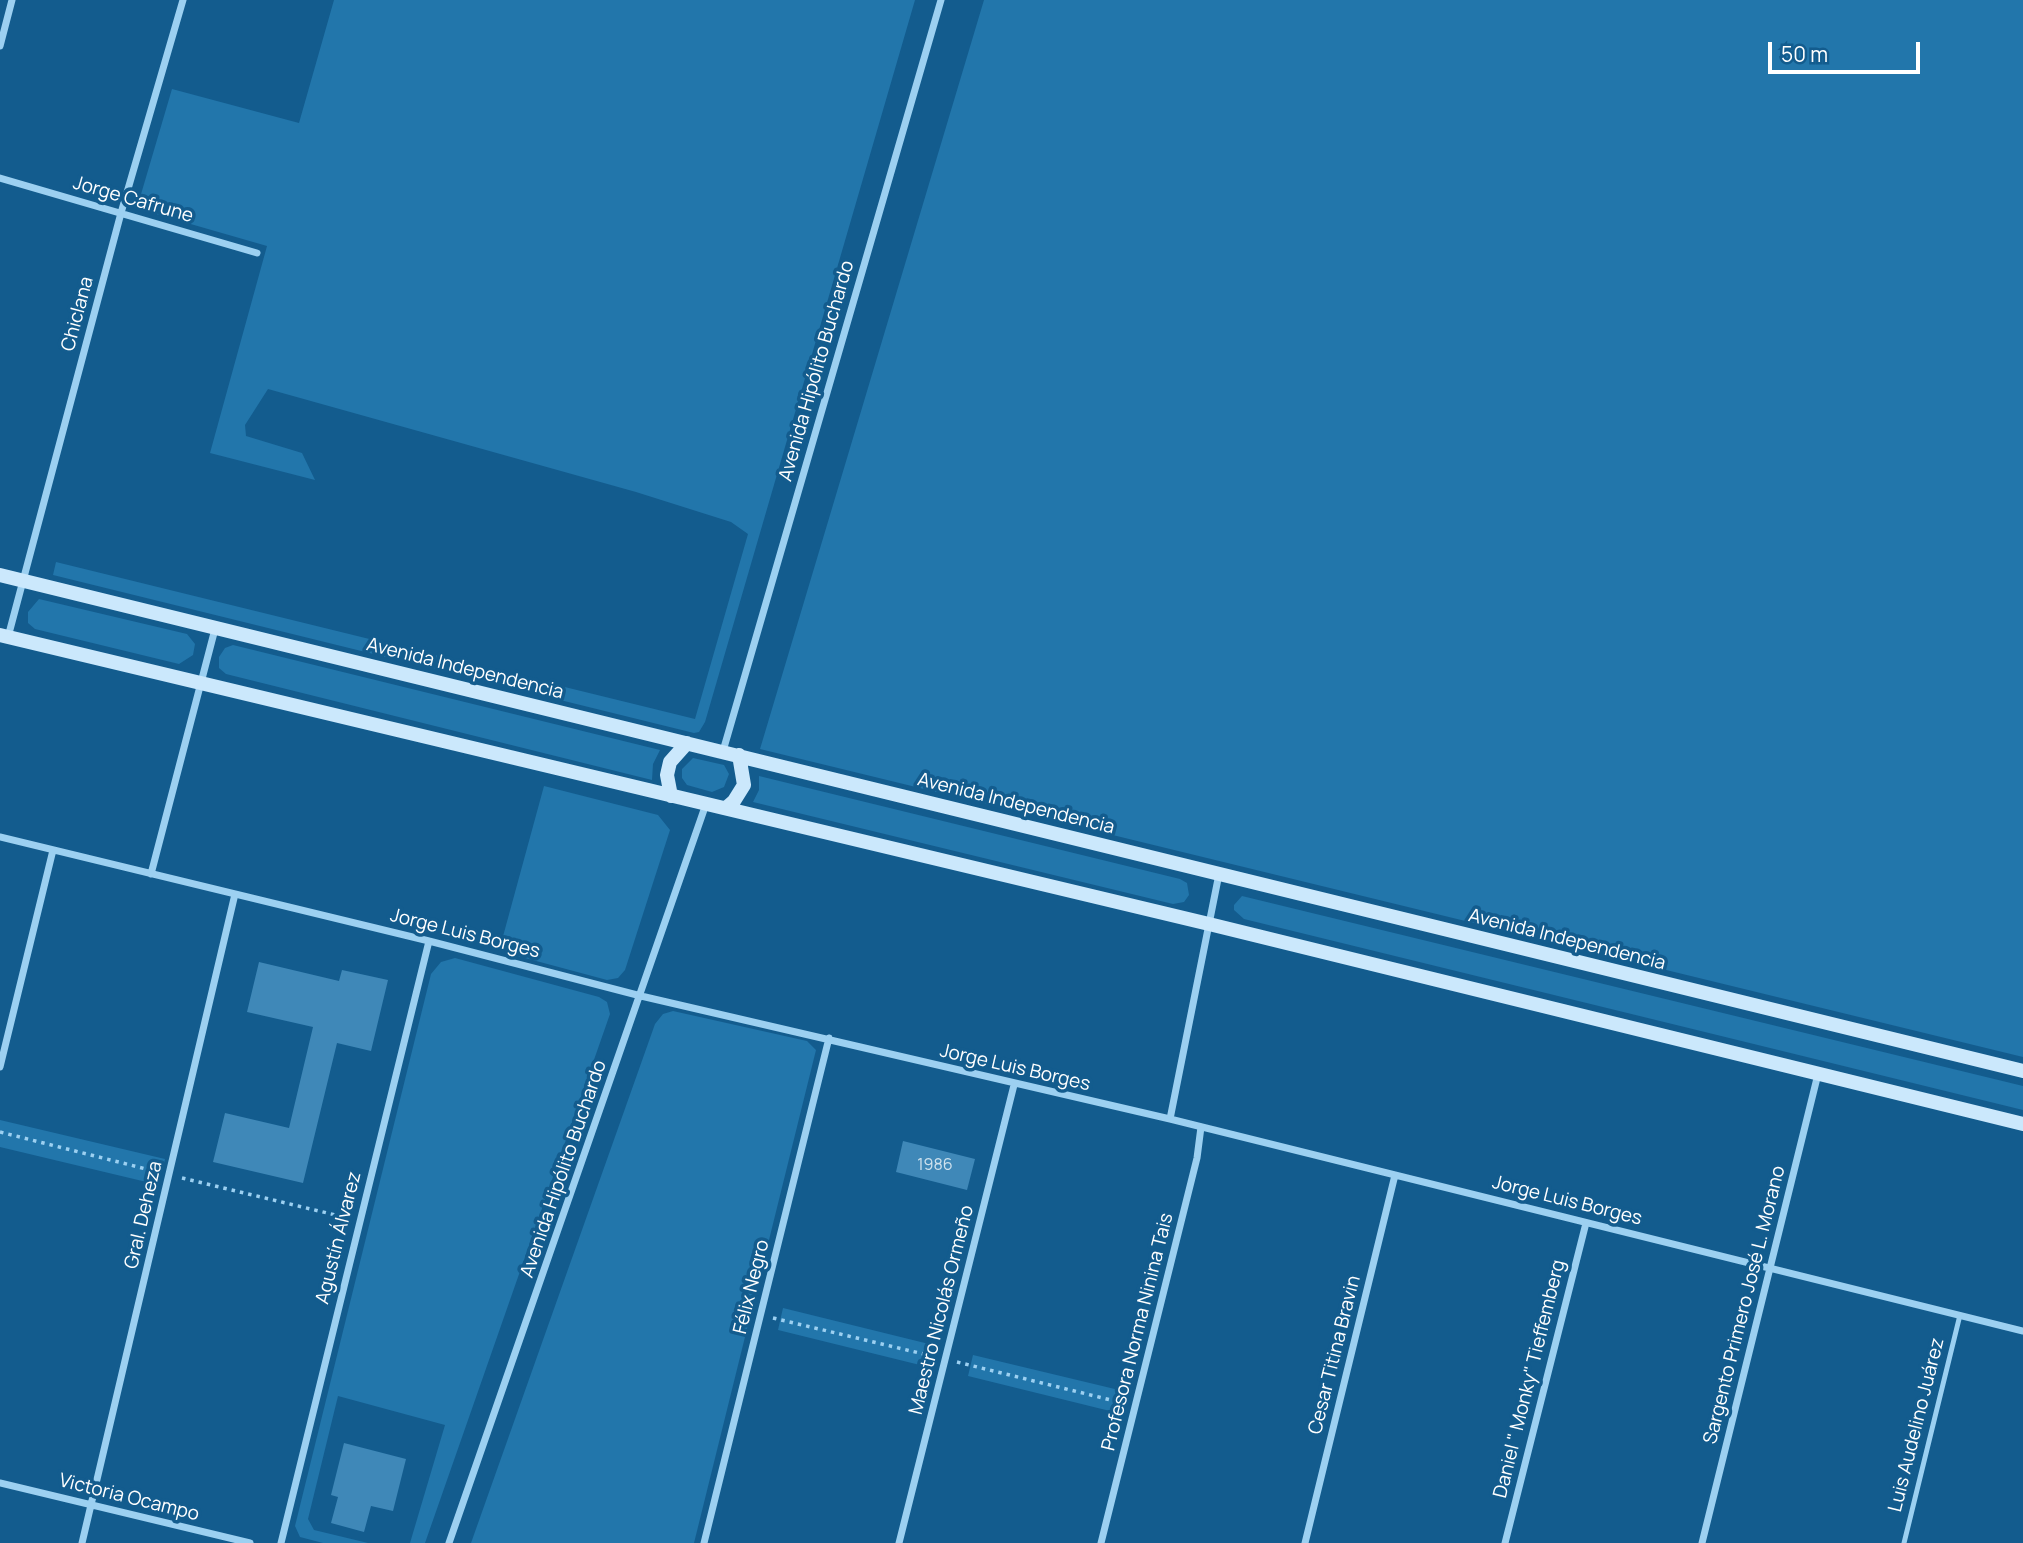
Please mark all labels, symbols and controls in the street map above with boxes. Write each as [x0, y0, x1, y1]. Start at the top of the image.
scale bar [1771, 28, 1923, 72]
text: 50 m [1781, 40, 1828, 68]
street label: Jorge Cafrune [70, 172, 196, 228]
street label: Avenida Hipólito Buchardo [775, 258, 859, 484]
street label: Chiclana [57, 274, 99, 354]
street label: Avenida Independencia [364, 633, 566, 705]
street label: Avenida Independencia [915, 768, 1117, 840]
street label: Jorge Luis Borges [388, 904, 542, 964]
street label: Avenida Independencia [1466, 904, 1668, 976]
street label: Jorge Luis Borges [938, 1040, 1092, 1096]
street label: Avenida Hipólito Buchardo [516, 1057, 612, 1281]
house number: 1986 [917, 1156, 953, 1176]
street label: Gral. Deheza [121, 1159, 167, 1271]
street label: Sargento Primero José L. Morano [1699, 1164, 1791, 1446]
street label: Agustín Álvarez [312, 1169, 366, 1307]
street label: Jorge Luis Borges [1490, 1171, 1644, 1231]
street label: Maestro Nicolás Ormeño [905, 1203, 979, 1417]
street label: Profesora Norma Ninina Tais [1097, 1211, 1179, 1453]
street label: Félix Negro [729, 1238, 775, 1336]
street label: Daniel " Monky" Tieffemberg [1489, 1257, 1571, 1501]
street label: Cesar Titina Bravin [1304, 1273, 1366, 1437]
street label: Luis Audelino Juárez [1884, 1336, 1950, 1514]
street label: Victoria Ocampo [57, 1470, 201, 1526]

